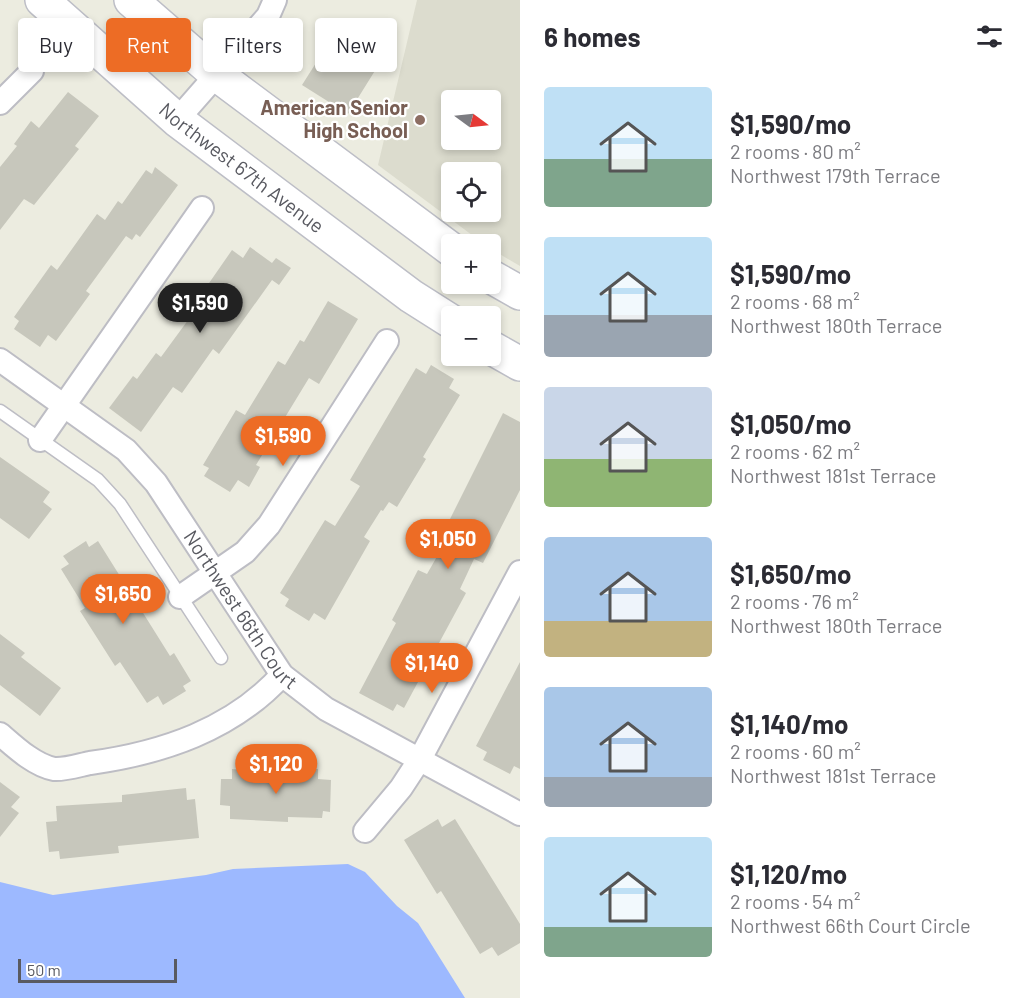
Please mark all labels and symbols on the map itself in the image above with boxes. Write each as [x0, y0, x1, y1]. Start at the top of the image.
north arrow [441, 90, 501, 150]
place label: American Senior High School [260, 95, 408, 142]
street label: Northwest 67th Avenue [155, 97, 329, 237]
marker: American Senior High School [413, 113, 427, 127]
pin: $1,590 [151, 283, 249, 334]
pin: $1,590 [234, 416, 332, 467]
pin: $1,050 [399, 519, 497, 570]
street label: Northwest 66th Court [179, 525, 303, 694]
pin: $1,650 [74, 574, 172, 625]
pin: $1,140 [383, 643, 481, 694]
pin: $1,120 [227, 744, 325, 795]
scale bar [18, 956, 177, 984]

